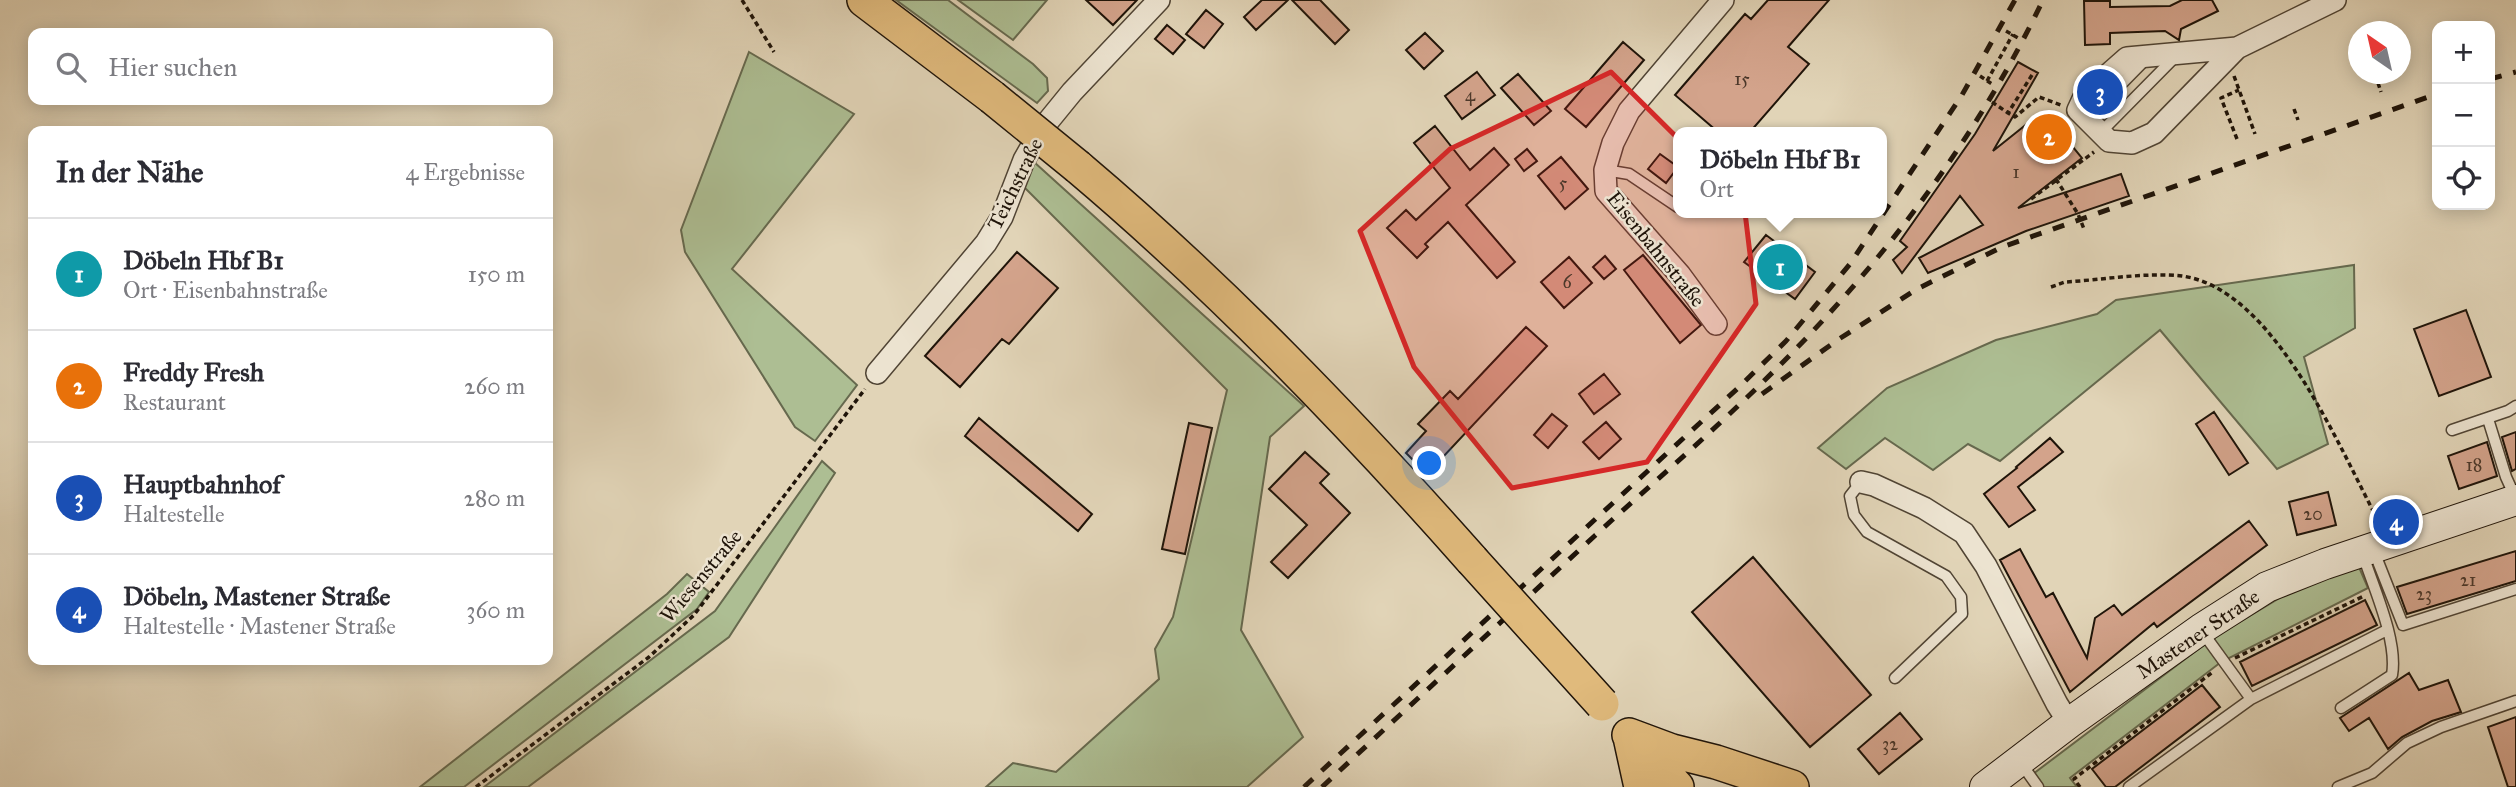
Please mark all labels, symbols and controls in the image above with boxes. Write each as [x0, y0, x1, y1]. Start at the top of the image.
north arrow [2348, 21, 2411, 84]
map controls [2432, 21, 2495, 210]
button: + [2432, 21, 2495, 84]
search box [28, 28, 553, 105]
icon: search [52, 48, 90, 86]
text: Hier suchen [108, 51, 237, 83]
pin: 3 [2077, 66, 2123, 118]
house number: 15 [1734, 68, 1750, 90]
house number: 4 [1465, 84, 1476, 106]
button: − [2432, 84, 2495, 147]
pin: 2 [2026, 111, 2072, 163]
popup [1673, 127, 1887, 218]
street label: Teichstraße [982, 134, 1049, 234]
text: Döbeln Hbf B1 [1700, 143, 1860, 175]
button: locate [2432, 147, 2495, 210]
text: In der Nähe [56, 154, 204, 190]
text: 4 Ergebnisse [406, 158, 525, 186]
house number: 1 [2012, 161, 2020, 183]
house number: 5 [1559, 172, 1568, 194]
text: Ort [1700, 175, 1734, 203]
street label: Eisenbahnstraße [1601, 186, 1711, 313]
pin: 1 [1757, 241, 1803, 293]
text: Döbeln Hbf B1 [123, 244, 284, 276]
text: 1 [74, 260, 84, 288]
text: 150 m [468, 260, 525, 288]
house number: 6 [1562, 271, 1572, 293]
text: Ort · Eisenbahnstraße [123, 276, 328, 304]
text: Freddy Fresh [123, 356, 264, 388]
text: 2 [73, 372, 85, 400]
text: 260 m [464, 372, 525, 400]
text: Restaurant [123, 388, 226, 416]
your location [1412, 446, 1446, 480]
house number: 18 [2466, 454, 2482, 476]
text: Hauptbahnhof [123, 468, 281, 500]
text: 3 [74, 484, 84, 512]
text: 280 m [464, 484, 525, 512]
pin: 4 [2373, 496, 2419, 548]
text: Haltestelle [123, 500, 225, 528]
house number: 20 [2303, 503, 2323, 525]
street label: Wiesenstraße [655, 524, 748, 628]
house number: 21 [2460, 569, 2476, 591]
text: Döbeln, Mastener Straße [123, 580, 390, 612]
street label: Mastener Straße [2132, 583, 2265, 685]
house number: 23 [2416, 583, 2432, 605]
text: 4 [73, 596, 85, 624]
text: 360 m [466, 596, 525, 624]
text: Haltestelle · Mastener Straße [123, 612, 396, 640]
house number: 32 [1882, 733, 1898, 755]

